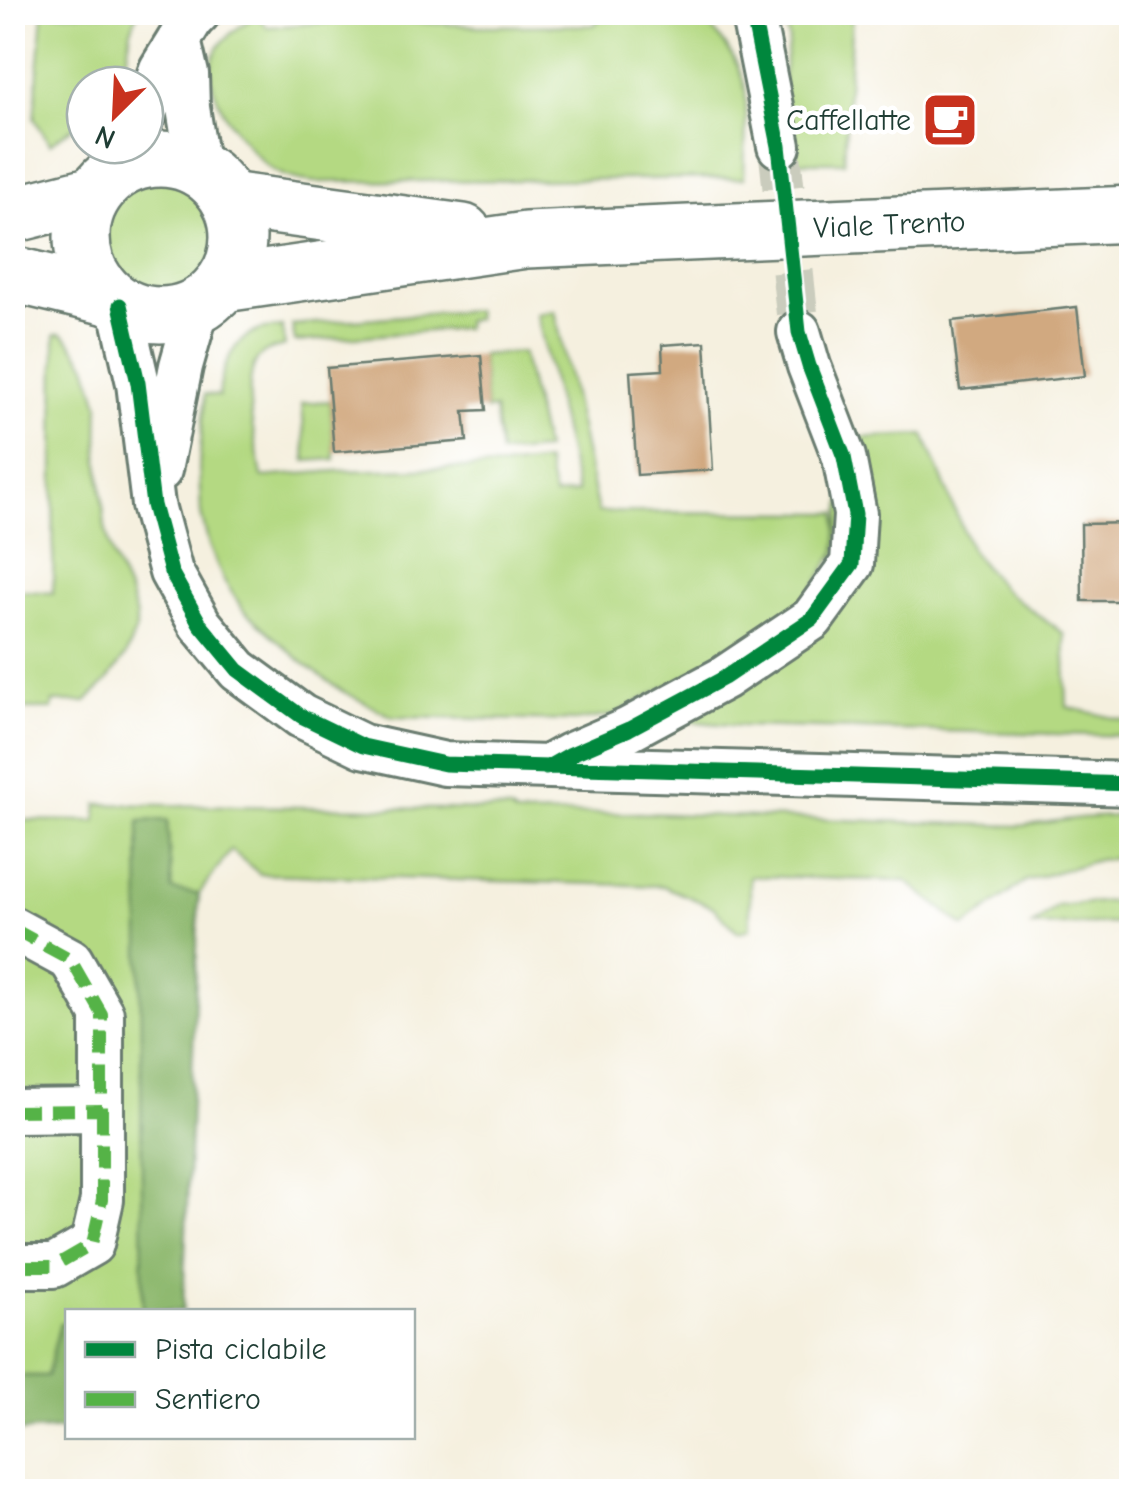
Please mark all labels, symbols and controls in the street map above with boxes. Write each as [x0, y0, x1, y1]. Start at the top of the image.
north arrow [65, 65, 165, 165]
cafe icon: Caffellatte [920, 90, 980, 150]
place label: Caffellatte [786, 103, 911, 138]
text: N [90, 119, 120, 155]
street label: Viale Trento [813, 204, 966, 245]
legend [65, 1309, 415, 1439]
text: Pista ciclabile [155, 1332, 327, 1367]
text: Sentiero [155, 1382, 261, 1417]

